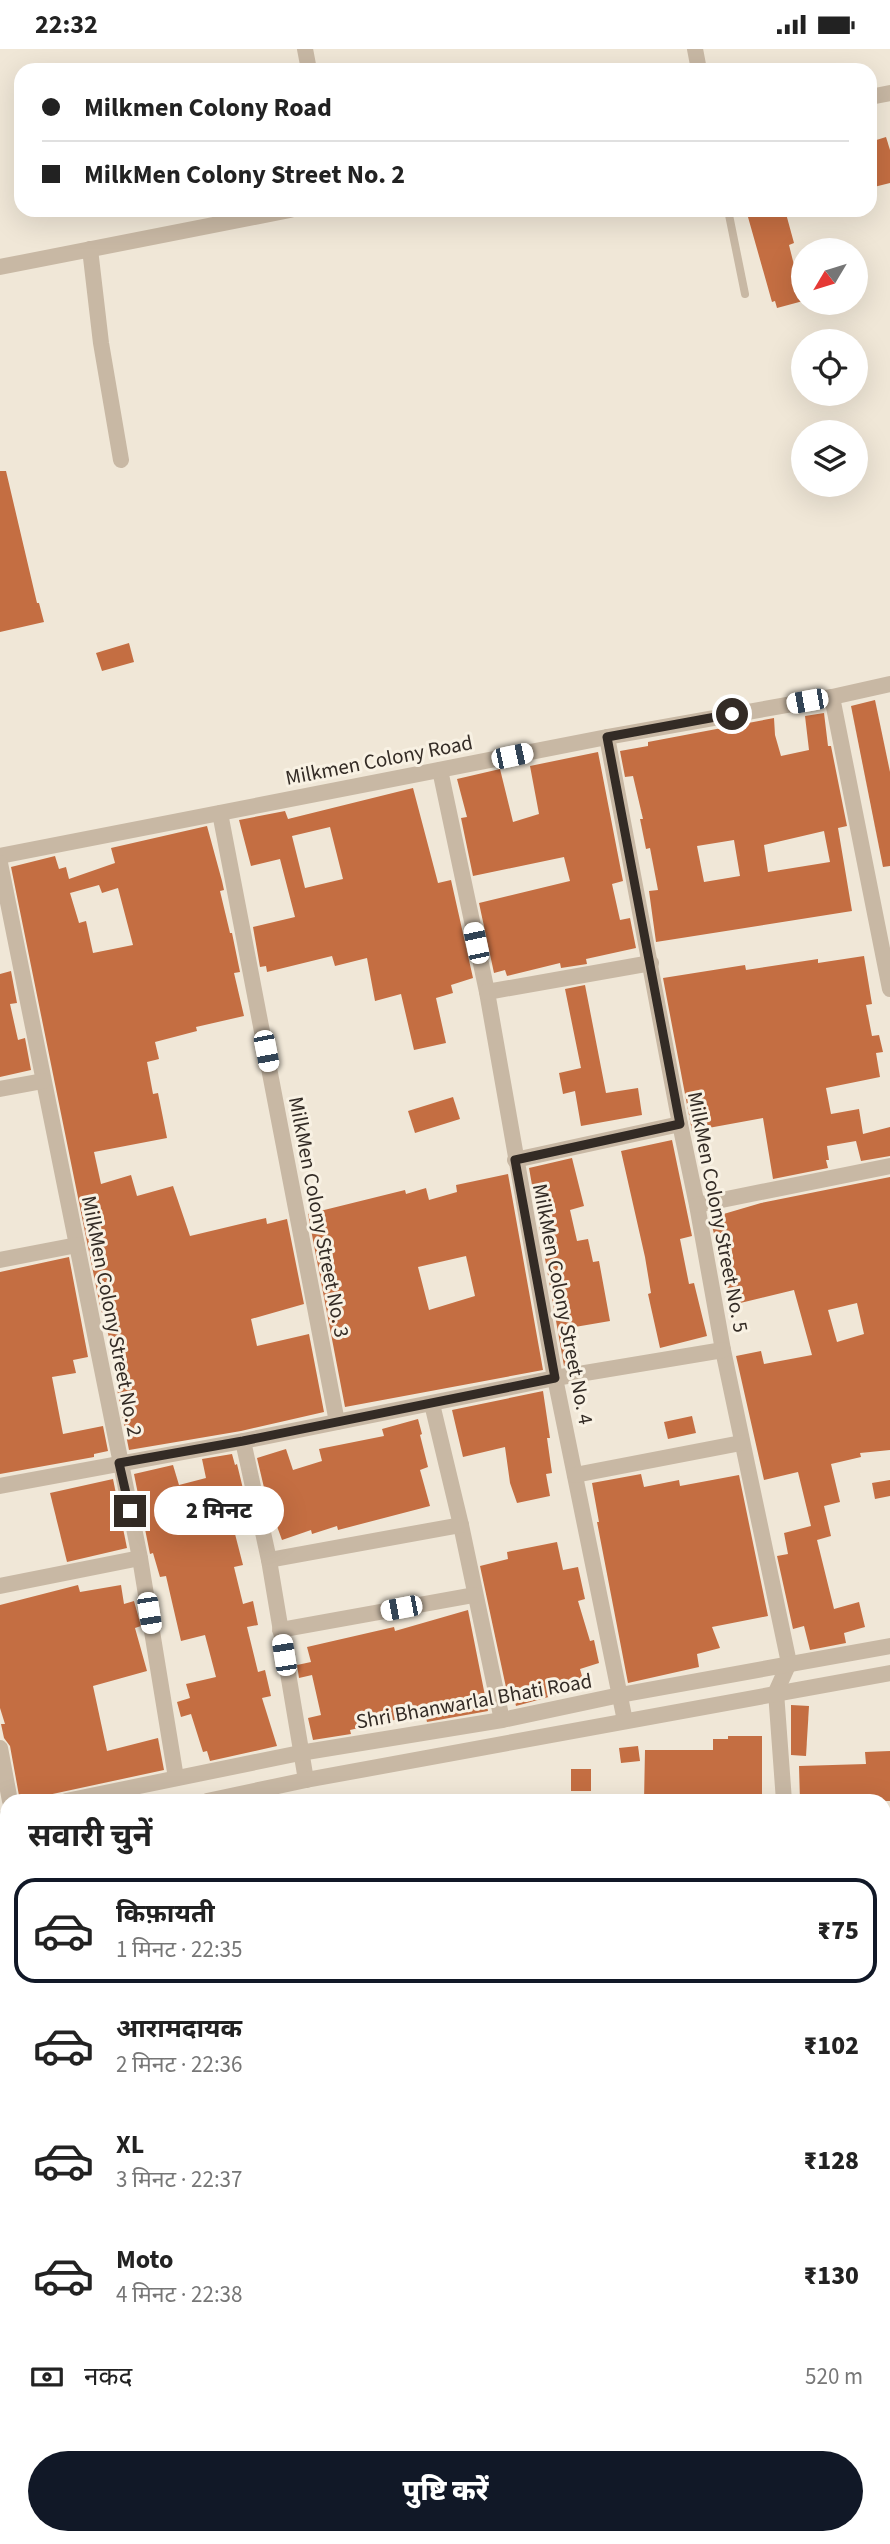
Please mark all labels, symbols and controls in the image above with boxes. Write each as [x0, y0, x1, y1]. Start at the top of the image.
text: 22:32 [35, 6, 98, 43]
text: Milkmen Colony Road [84, 89, 332, 126]
text: MilkMen Colony Street No. 2 [84, 156, 405, 193]
north arrow [791, 238, 868, 315]
map controls [791, 238, 868, 497]
button: locate [791, 329, 868, 406]
button: layers [791, 420, 868, 497]
car [785, 687, 830, 715]
route start [716, 698, 748, 730]
street label: Milkmen Colony Road [283, 727, 475, 793]
car [490, 741, 535, 771]
car [462, 920, 491, 966]
car [252, 1028, 281, 1074]
street label: MilkMen Colony Street No. 5 [680, 1089, 756, 1335]
street label: MilkMen Colony Street No. 3 [281, 1094, 357, 1340]
street label: MilkMen Colony Street No. 4 [525, 1181, 601, 1427]
street label: MilkMen Colony Street No. 2 [74, 1193, 150, 1439]
callout: 2 मिनट [154, 1487, 284, 1535]
text: 2 मिनट [186, 1494, 252, 1527]
route end [114, 1495, 146, 1527]
car [136, 1591, 163, 1635]
car [379, 1594, 424, 1622]
car [271, 1633, 298, 1677]
street label: Shri Bhanwarlal Bhati Road [354, 1665, 594, 1737]
text: सवारी चुनें [28, 1813, 152, 1859]
text: किफ़ायती [116, 1895, 215, 1932]
icon: car [32, 1899, 95, 1962]
text: ₹75 [817, 1912, 859, 1949]
text: 1 मिनट · 22:35 [116, 1933, 242, 1966]
text: आरामदायक [116, 2010, 242, 2047]
icon: car [32, 2014, 95, 2077]
text: ₹102 [803, 2027, 859, 2064]
text: 2 मिनट · 22:36 [116, 2048, 242, 2081]
text: XL [116, 2126, 144, 2163]
icon: car [32, 2129, 95, 2192]
text: ₹128 [803, 2142, 859, 2179]
text: 3 मिनट · 22:37 [116, 2163, 242, 2196]
text: Moto [116, 2241, 173, 2278]
icon: car [32, 2244, 95, 2307]
text: ₹130 [803, 2257, 859, 2294]
text: 4 मिनट · 22:38 [116, 2278, 242, 2311]
icon: cash [28, 2358, 66, 2396]
text: नकद [84, 2358, 132, 2395]
text: 520 m [805, 2360, 863, 2393]
button: पुष्टि करें [28, 2451, 863, 2531]

